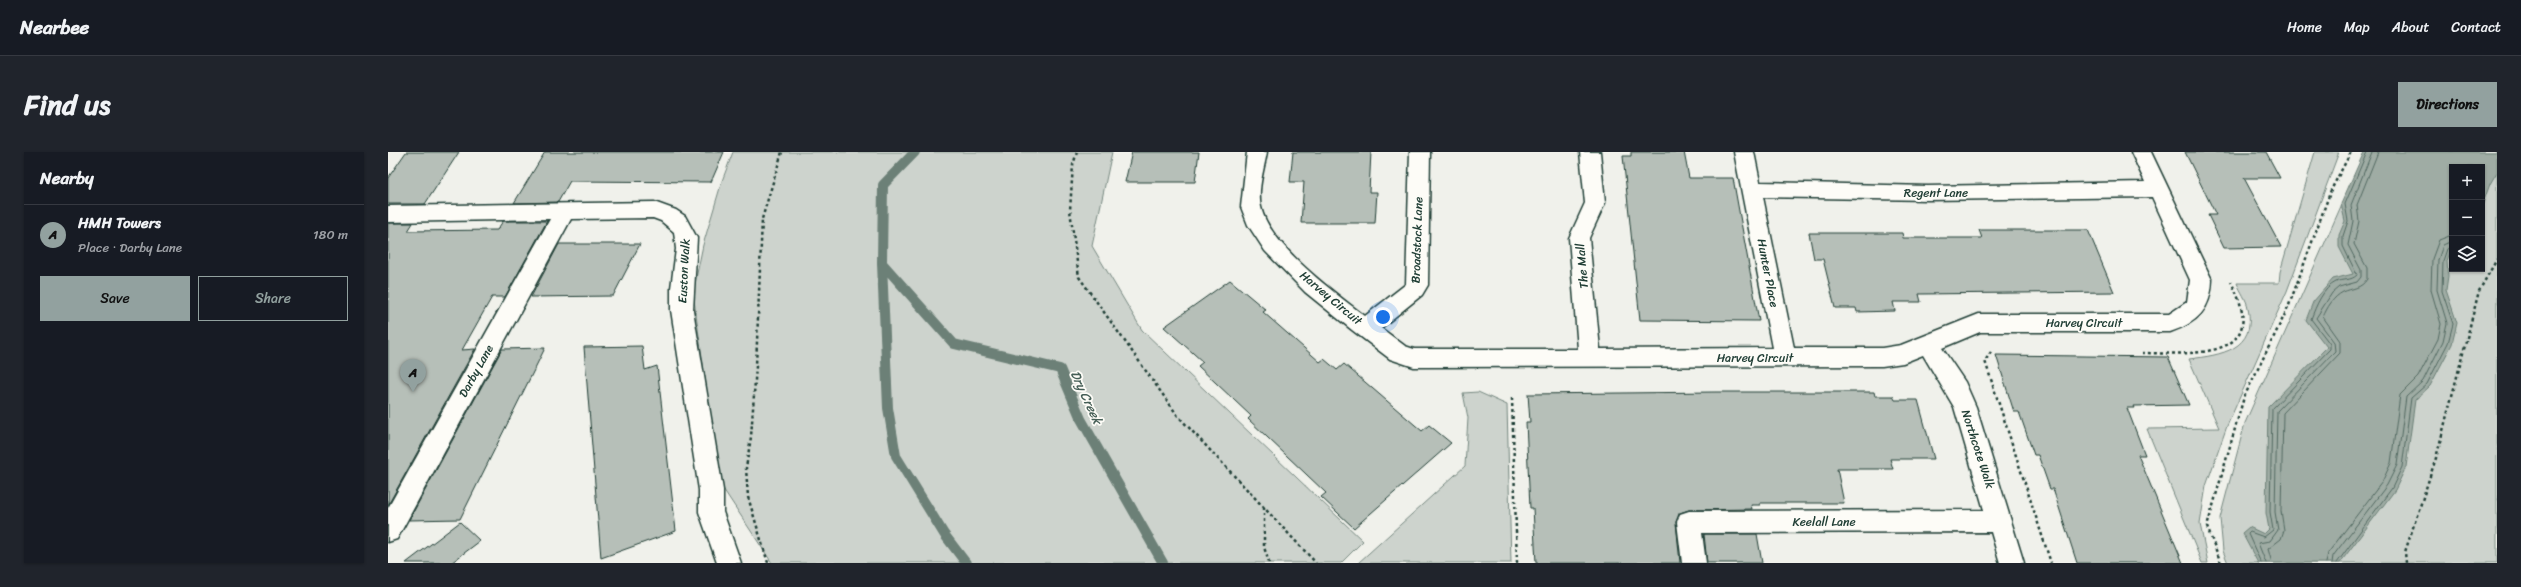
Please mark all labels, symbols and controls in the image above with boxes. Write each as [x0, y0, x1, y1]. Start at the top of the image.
text: Nearbee [20, 11, 89, 44]
text: Home [2287, 15, 2322, 40]
text: Map [2344, 15, 2370, 40]
text: About [2392, 15, 2429, 40]
text: Contact [2451, 15, 2501, 40]
text: Find us [24, 80, 111, 129]
button: Directions [2398, 82, 2497, 127]
text: Nearby [40, 163, 94, 193]
map controls [2449, 164, 2485, 272]
button: + [2449, 164, 2485, 200]
street label: Regent Lane [1904, 182, 1968, 204]
street label: Broadstock Lane [1404, 196, 1430, 284]
button: − [2449, 200, 2485, 236]
text: HMH Towers [78, 210, 161, 236]
text: A [49, 223, 57, 246]
text: 180 m [313, 223, 348, 246]
text: Place · Darby Lane [78, 236, 182, 259]
button: layers [2449, 236, 2485, 272]
street label: Hunter Place [1751, 237, 1785, 309]
street label: Euston Walk [671, 238, 697, 304]
street label: The Mall [1569, 242, 1595, 290]
street label: Harvey Circuit [1295, 265, 1368, 332]
button: Save [40, 276, 190, 321]
button: Share [198, 276, 348, 321]
your location [1373, 307, 1393, 327]
street label: Harvey Circuit [2046, 312, 2124, 334]
street label: Darby Lane [452, 340, 500, 402]
street label: Harvey Circuit [1717, 347, 1795, 369]
pin: A [400, 359, 426, 392]
water label: Dry Creek [1064, 367, 1110, 430]
street label: Northcote Walk [1955, 407, 2001, 492]
street label: Keelall Lane [1792, 511, 1856, 533]

